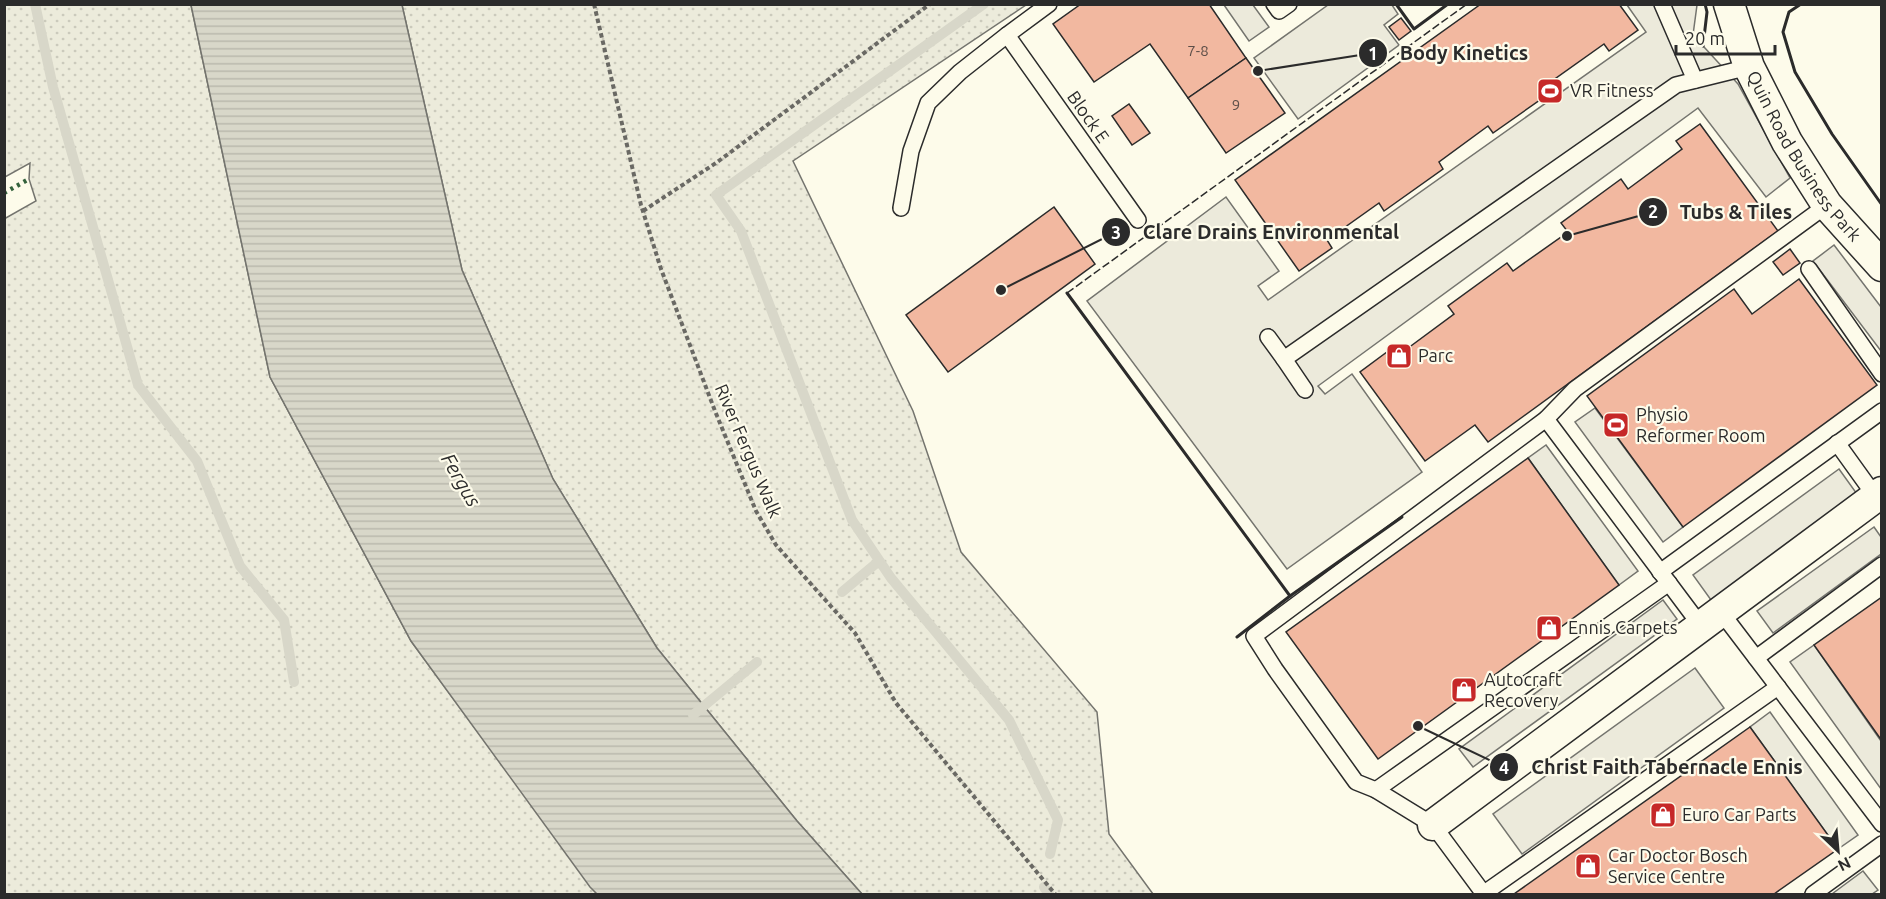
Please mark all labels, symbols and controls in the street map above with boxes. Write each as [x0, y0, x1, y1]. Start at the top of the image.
scale bar [1676, 18, 1775, 56]
text: 20 m [1685, 28, 1725, 48]
callout: Body Kinetics [1358, 34, 1540, 72]
text: Body Kinetics [1400, 41, 1528, 64]
house number: 7-8 [1187, 42, 1209, 59]
text: 1 [1368, 43, 1378, 63]
street label: Quin Road Business Park [1743, 67, 1866, 245]
sports icon: VR Fitness [1535, 76, 1565, 106]
place label: VR Fitness [1570, 80, 1654, 100]
street label: Block E [1064, 87, 1114, 146]
house number: 9 [1232, 96, 1240, 113]
callout: Tubs & Tiles [1638, 193, 1805, 231]
text: Tubs & Tiles [1680, 200, 1792, 223]
text: 2 [1648, 201, 1658, 221]
callout: Clare Drains Environmental [1101, 213, 1411, 251]
text: Clare Drains Environmental [1143, 220, 1399, 243]
text: 3 [1111, 222, 1121, 242]
shop icon: Parc [1384, 341, 1414, 371]
place label: Parc [1418, 345, 1453, 365]
street label: River Fergus Walk [712, 381, 786, 520]
place label: Physio Reformer Room [1636, 404, 1766, 445]
sports icon: Physio Reformer Room [1601, 410, 1631, 440]
water label: Fergus [437, 449, 486, 511]
shop icon: Ennis Carpets [1534, 613, 1564, 643]
place label: Ennis Carpets [1568, 617, 1678, 637]
place label: Autocraft Recovery [1484, 669, 1562, 710]
shop icon: Autocraft Recovery [1449, 675, 1479, 705]
callout: Christ Faith Tabernacle Ennis [1489, 748, 1814, 786]
text: Christ Faith Tabernacle Ennis [1531, 755, 1803, 778]
text: 4 [1499, 757, 1509, 777]
shop icon: Euro Car Parts [1648, 800, 1678, 830]
place label: Euro Car Parts [1682, 804, 1797, 824]
north arrow [1808, 821, 1868, 881]
place label: Car Doctor Bosch Service Centre [1608, 845, 1748, 886]
shop icon: Car Doctor Bosch Service Centre [1573, 851, 1603, 881]
text: N [1835, 854, 1854, 875]

